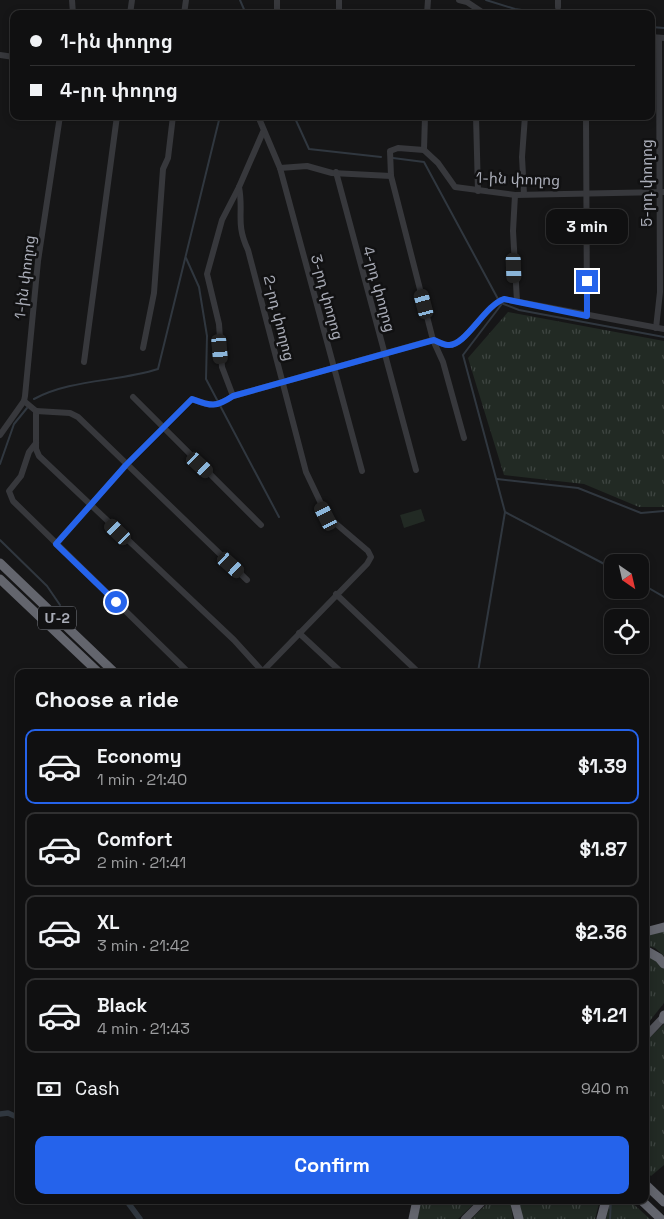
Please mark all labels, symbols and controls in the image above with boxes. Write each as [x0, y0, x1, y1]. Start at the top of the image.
text: 1-ին փողոց [60, 29, 173, 54]
text: 4-րդ փողոց [60, 78, 178, 103]
street label: 5-րդ փողոց [637, 139, 656, 227]
street label: 1-ին փողոց [476, 168, 561, 189]
callout: 3 min [546, 208, 628, 244]
text: 3 min [566, 216, 608, 237]
street label: 1-ին փողոց [10, 234, 39, 320]
street label: 4-րդ փողոց [359, 244, 400, 334]
street label: 3-րդ փողոց [307, 252, 348, 342]
car [505, 253, 522, 283]
route end [576, 270, 598, 292]
street label: 2-րդ փողոց [260, 273, 299, 363]
car [412, 288, 435, 320]
car [211, 333, 228, 365]
car [183, 449, 216, 481]
car [312, 499, 339, 533]
car [101, 516, 134, 548]
car [214, 549, 247, 581]
north arrow [604, 554, 649, 599]
map controls [604, 554, 649, 654]
route start [105, 591, 127, 613]
road number: Մ-2 [38, 606, 76, 630]
button: locate [604, 609, 649, 654]
text: Choose a ride [35, 685, 179, 713]
icon: car [37, 744, 82, 789]
text: Economy [97, 744, 181, 769]
text: $1.39 [578, 754, 627, 779]
text: 1 min · 21:40 [97, 769, 187, 790]
icon: car [37, 827, 82, 872]
text: Comfort [97, 827, 173, 852]
text: $1.87 [579, 837, 627, 862]
text: 2 min · 21:41 [97, 852, 186, 873]
icon: car [37, 910, 82, 955]
text: XL [97, 910, 120, 935]
text: $2.36 [575, 920, 627, 945]
text: 3 min · 21:42 [97, 935, 190, 956]
icon: car [37, 993, 82, 1038]
text: Black [97, 993, 147, 1018]
text: $1.21 [581, 1003, 627, 1028]
text: 4 min · 21:43 [97, 1018, 190, 1039]
icon: cash [35, 1075, 63, 1103]
text: Cash [75, 1076, 120, 1101]
text: 940 m [581, 1078, 629, 1099]
button: Confirm [35, 1136, 629, 1194]

